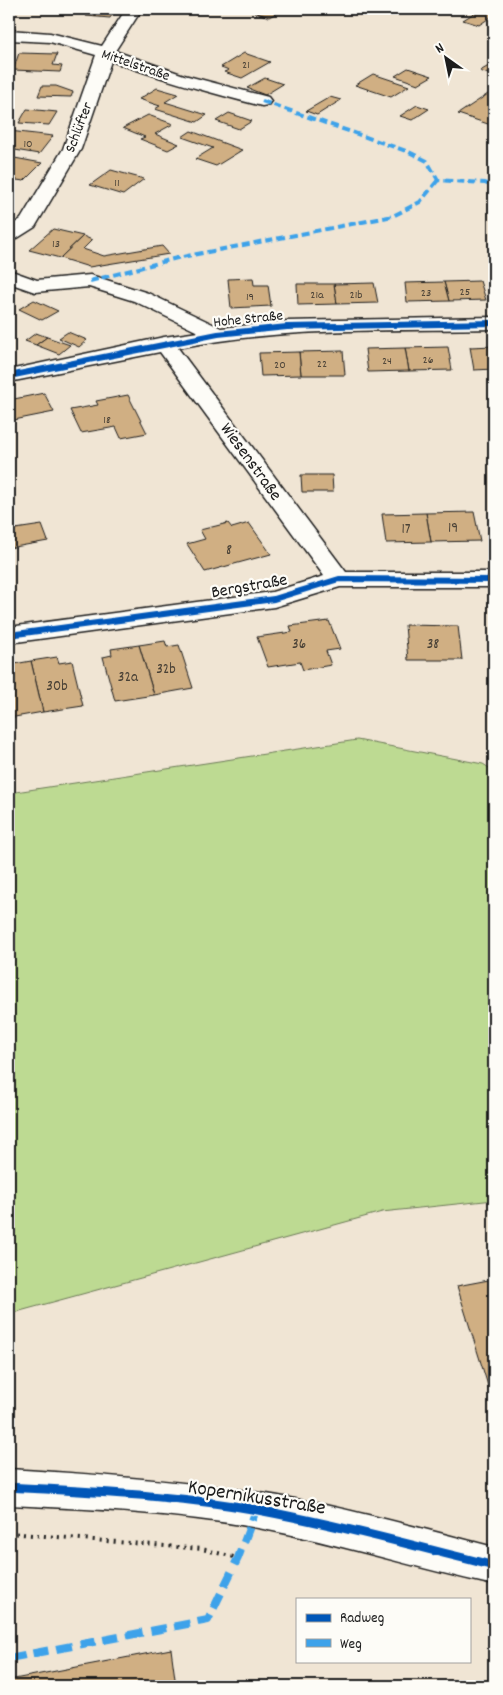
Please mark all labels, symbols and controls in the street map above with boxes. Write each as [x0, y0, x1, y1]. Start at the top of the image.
north arrow [420, 32, 470, 82]
text: N [432, 38, 448, 59]
street label: Mittelstraße [98, 44, 173, 88]
house number: 21 [242, 57, 250, 74]
street label: Schlüfter [60, 99, 100, 156]
house number: 10 [23, 136, 33, 153]
house number: 11 [114, 175, 120, 192]
house number: 13 [52, 236, 60, 253]
house number: 25 [460, 284, 470, 301]
house number: 23 [421, 285, 431, 302]
house number: 21a [310, 287, 324, 304]
house number: 21b [349, 287, 363, 304]
house number: 19 [246, 289, 254, 306]
street label: Hohe Straße [212, 305, 284, 335]
house number: 26 [422, 352, 434, 369]
house number: 24 [382, 353, 392, 370]
house number: 22 [317, 356, 327, 373]
house number: 20 [274, 357, 286, 374]
house number: 18 [103, 412, 111, 429]
street label: Wiesenstraße [213, 418, 287, 507]
house number: 19 [448, 518, 458, 540]
house number: 17 [401, 519, 411, 541]
house number: 8 [226, 540, 232, 562]
street label: Bergstraße [209, 568, 290, 606]
house number: 36 [292, 634, 306, 656]
house number: 38 [427, 634, 439, 656]
house number: 32b [156, 659, 176, 681]
house number: 32a [118, 667, 139, 689]
house number: 30b [46, 676, 68, 698]
street label: Kopernikusstraße [185, 1473, 328, 1525]
legend [296, 1598, 470, 1662]
text: Radweg [340, 1608, 384, 1630]
text: Weg [340, 1634, 362, 1656]

